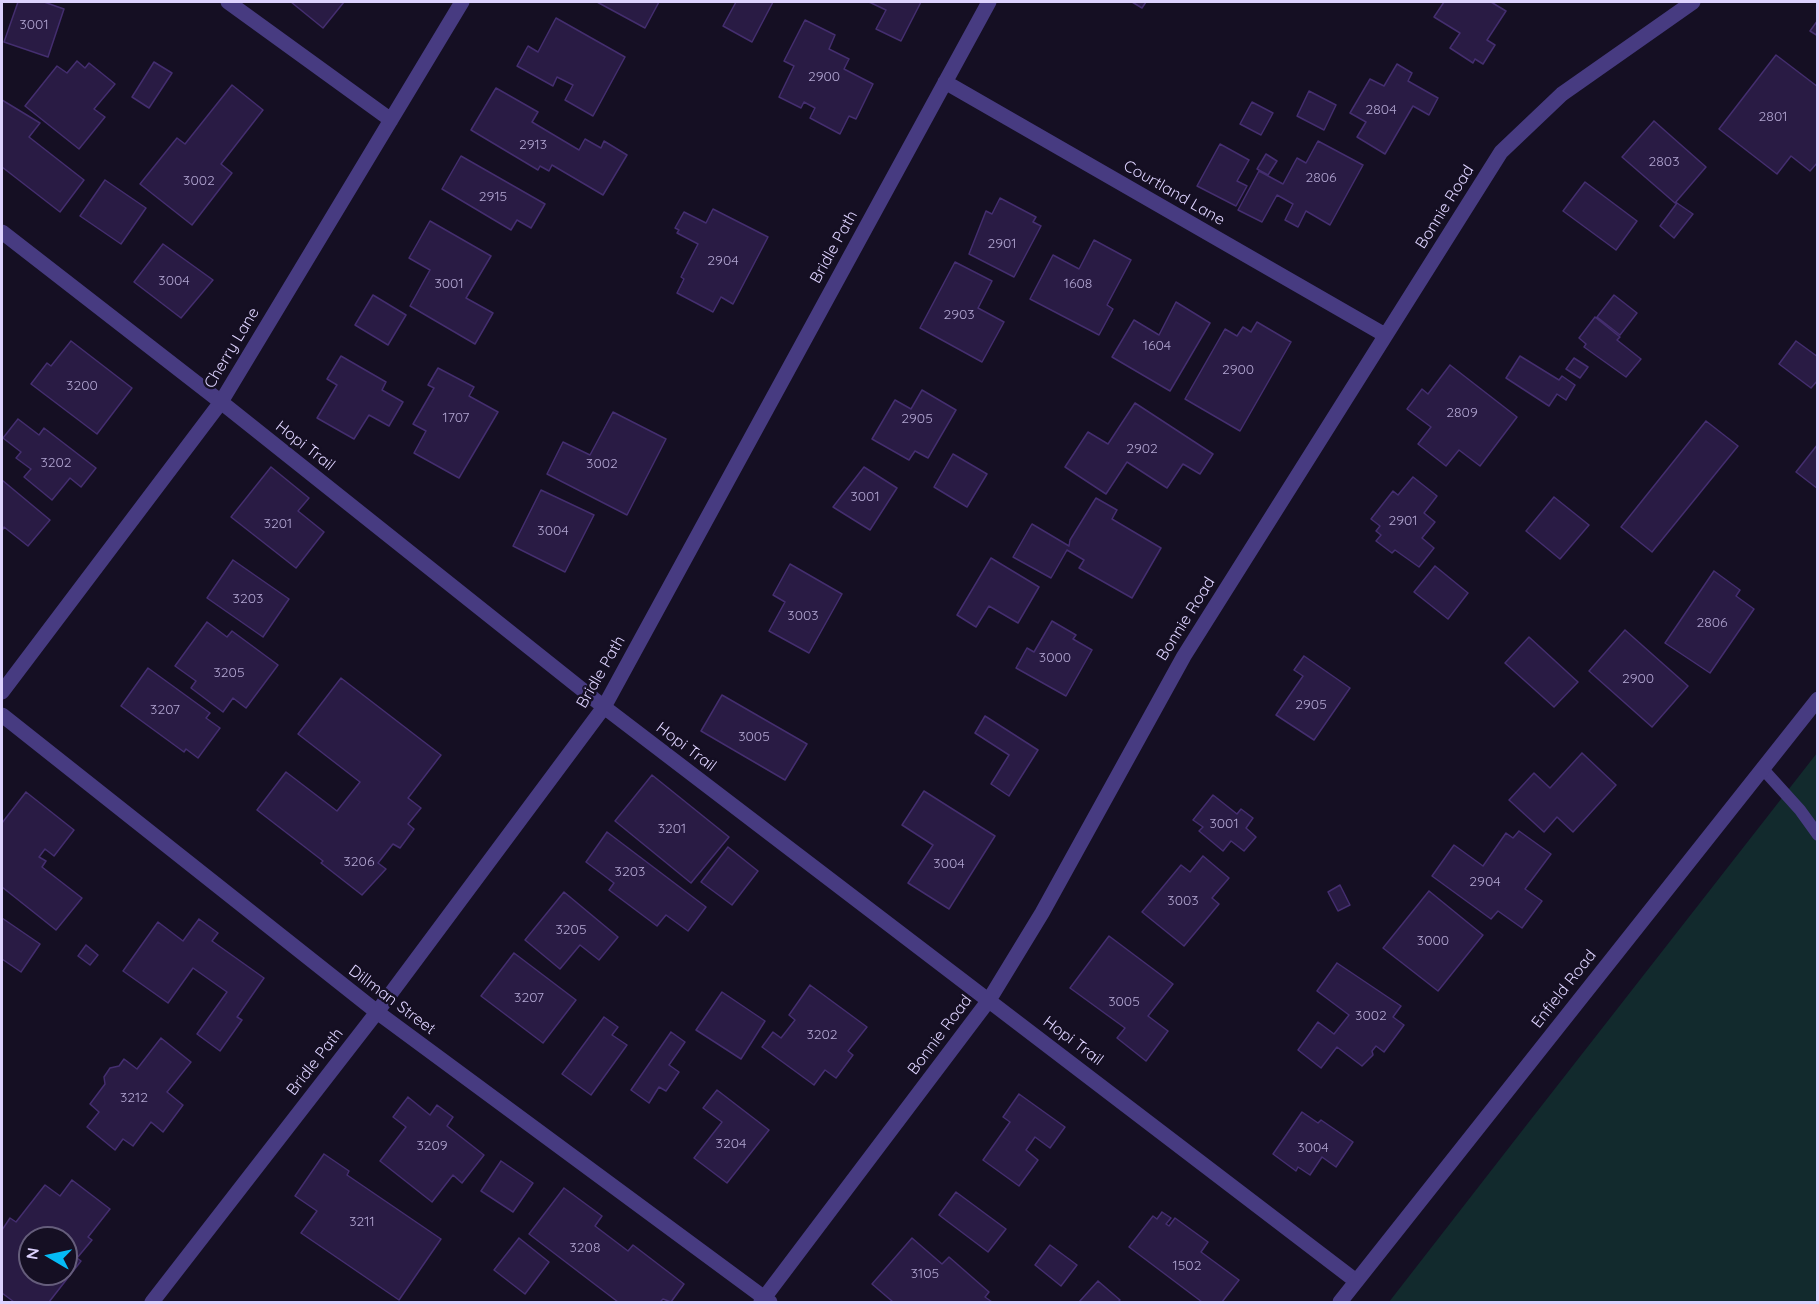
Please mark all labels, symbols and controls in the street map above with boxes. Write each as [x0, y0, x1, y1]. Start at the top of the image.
house number: 3001 [19, 17, 49, 33]
house number: 2900 [808, 69, 840, 85]
house number: 2804 [1365, 102, 1397, 118]
house number: 2801 [1759, 109, 1787, 125]
house number: 2913 [519, 137, 547, 153]
house number: 2803 [1649, 154, 1679, 170]
street label: Courtland Lane [1120, 156, 1228, 230]
street label: Bonnie Road [1412, 162, 1478, 252]
house number: 2806 [1305, 170, 1337, 186]
house number: 3002 [183, 173, 215, 189]
house number: 2915 [479, 189, 507, 205]
street label: Bridle Path [806, 207, 862, 287]
house number: 2901 [987, 236, 1017, 252]
house number: 2904 [707, 253, 739, 269]
house number: 3004 [158, 273, 190, 289]
house number: 3001 [434, 276, 464, 292]
house number: 1608 [1064, 276, 1092, 292]
street label: Cherry Lane [200, 304, 264, 392]
house number: 2903 [943, 307, 975, 323]
house number: 1604 [1143, 338, 1171, 354]
house number: 2900 [1222, 362, 1254, 378]
house number: 3200 [66, 378, 98, 394]
house number: 2809 [1446, 405, 1478, 421]
house number: 1707 [442, 410, 470, 426]
house number: 2905 [901, 411, 933, 427]
street label: Hopi Trail [271, 417, 339, 475]
house number: 2902 [1126, 441, 1158, 457]
house number: 3202 [40, 455, 72, 471]
house number: 3002 [586, 456, 618, 472]
house number: 3001 [850, 489, 880, 505]
house number: 2901 [1388, 513, 1418, 529]
house number: 3201 [264, 516, 292, 532]
house number: 3004 [537, 523, 569, 539]
street label: Bonnie Road [1153, 574, 1219, 664]
house number: 3203 [233, 591, 263, 607]
house number: 3003 [787, 608, 819, 624]
house number: 2806 [1696, 615, 1728, 631]
street label: Bridle Path [573, 632, 629, 712]
house number: 3000 [1039, 650, 1071, 666]
house number: 3205 [213, 665, 245, 681]
house number: 2900 [1622, 671, 1654, 687]
house number: 2905 [1295, 697, 1327, 713]
house number: 3207 [150, 702, 180, 718]
street label: Hopi Trail [652, 718, 720, 776]
house number: 3005 [738, 729, 770, 745]
house number: 3001 [1209, 816, 1239, 832]
house number: 3201 [658, 821, 686, 837]
house number: 3206 [344, 854, 374, 870]
house number: 3004 [933, 856, 965, 872]
house number: 3203 [615, 864, 645, 880]
house number: 2904 [1469, 874, 1501, 890]
house number: 3003 [1167, 893, 1199, 909]
house number: 3205 [555, 922, 587, 938]
house number: 3000 [1417, 933, 1449, 949]
street label: Enfield Road [1528, 946, 1600, 1032]
street label: Dillman Street [345, 961, 439, 1039]
house number: 3207 [514, 990, 544, 1006]
street label: Bonnie Road [904, 991, 976, 1079]
house number: 3005 [1108, 994, 1140, 1010]
house number: 3002 [1355, 1008, 1387, 1024]
street label: Hopi Trail [1039, 1012, 1107, 1070]
street label: Bridle Path [283, 1024, 347, 1100]
house number: 3202 [806, 1027, 838, 1043]
house number: 3212 [120, 1090, 148, 1106]
house number: 3204 [716, 1136, 746, 1152]
house number: 3209 [416, 1138, 448, 1154]
house number: 3004 [1297, 1140, 1329, 1156]
house number: 3211 [349, 1214, 375, 1230]
north arrow [18, 1226, 78, 1286]
house number: 3208 [570, 1240, 600, 1256]
text: N [21, 1246, 43, 1261]
house number: 1502 [1173, 1258, 1201, 1274]
house number: 3105 [911, 1266, 939, 1282]

